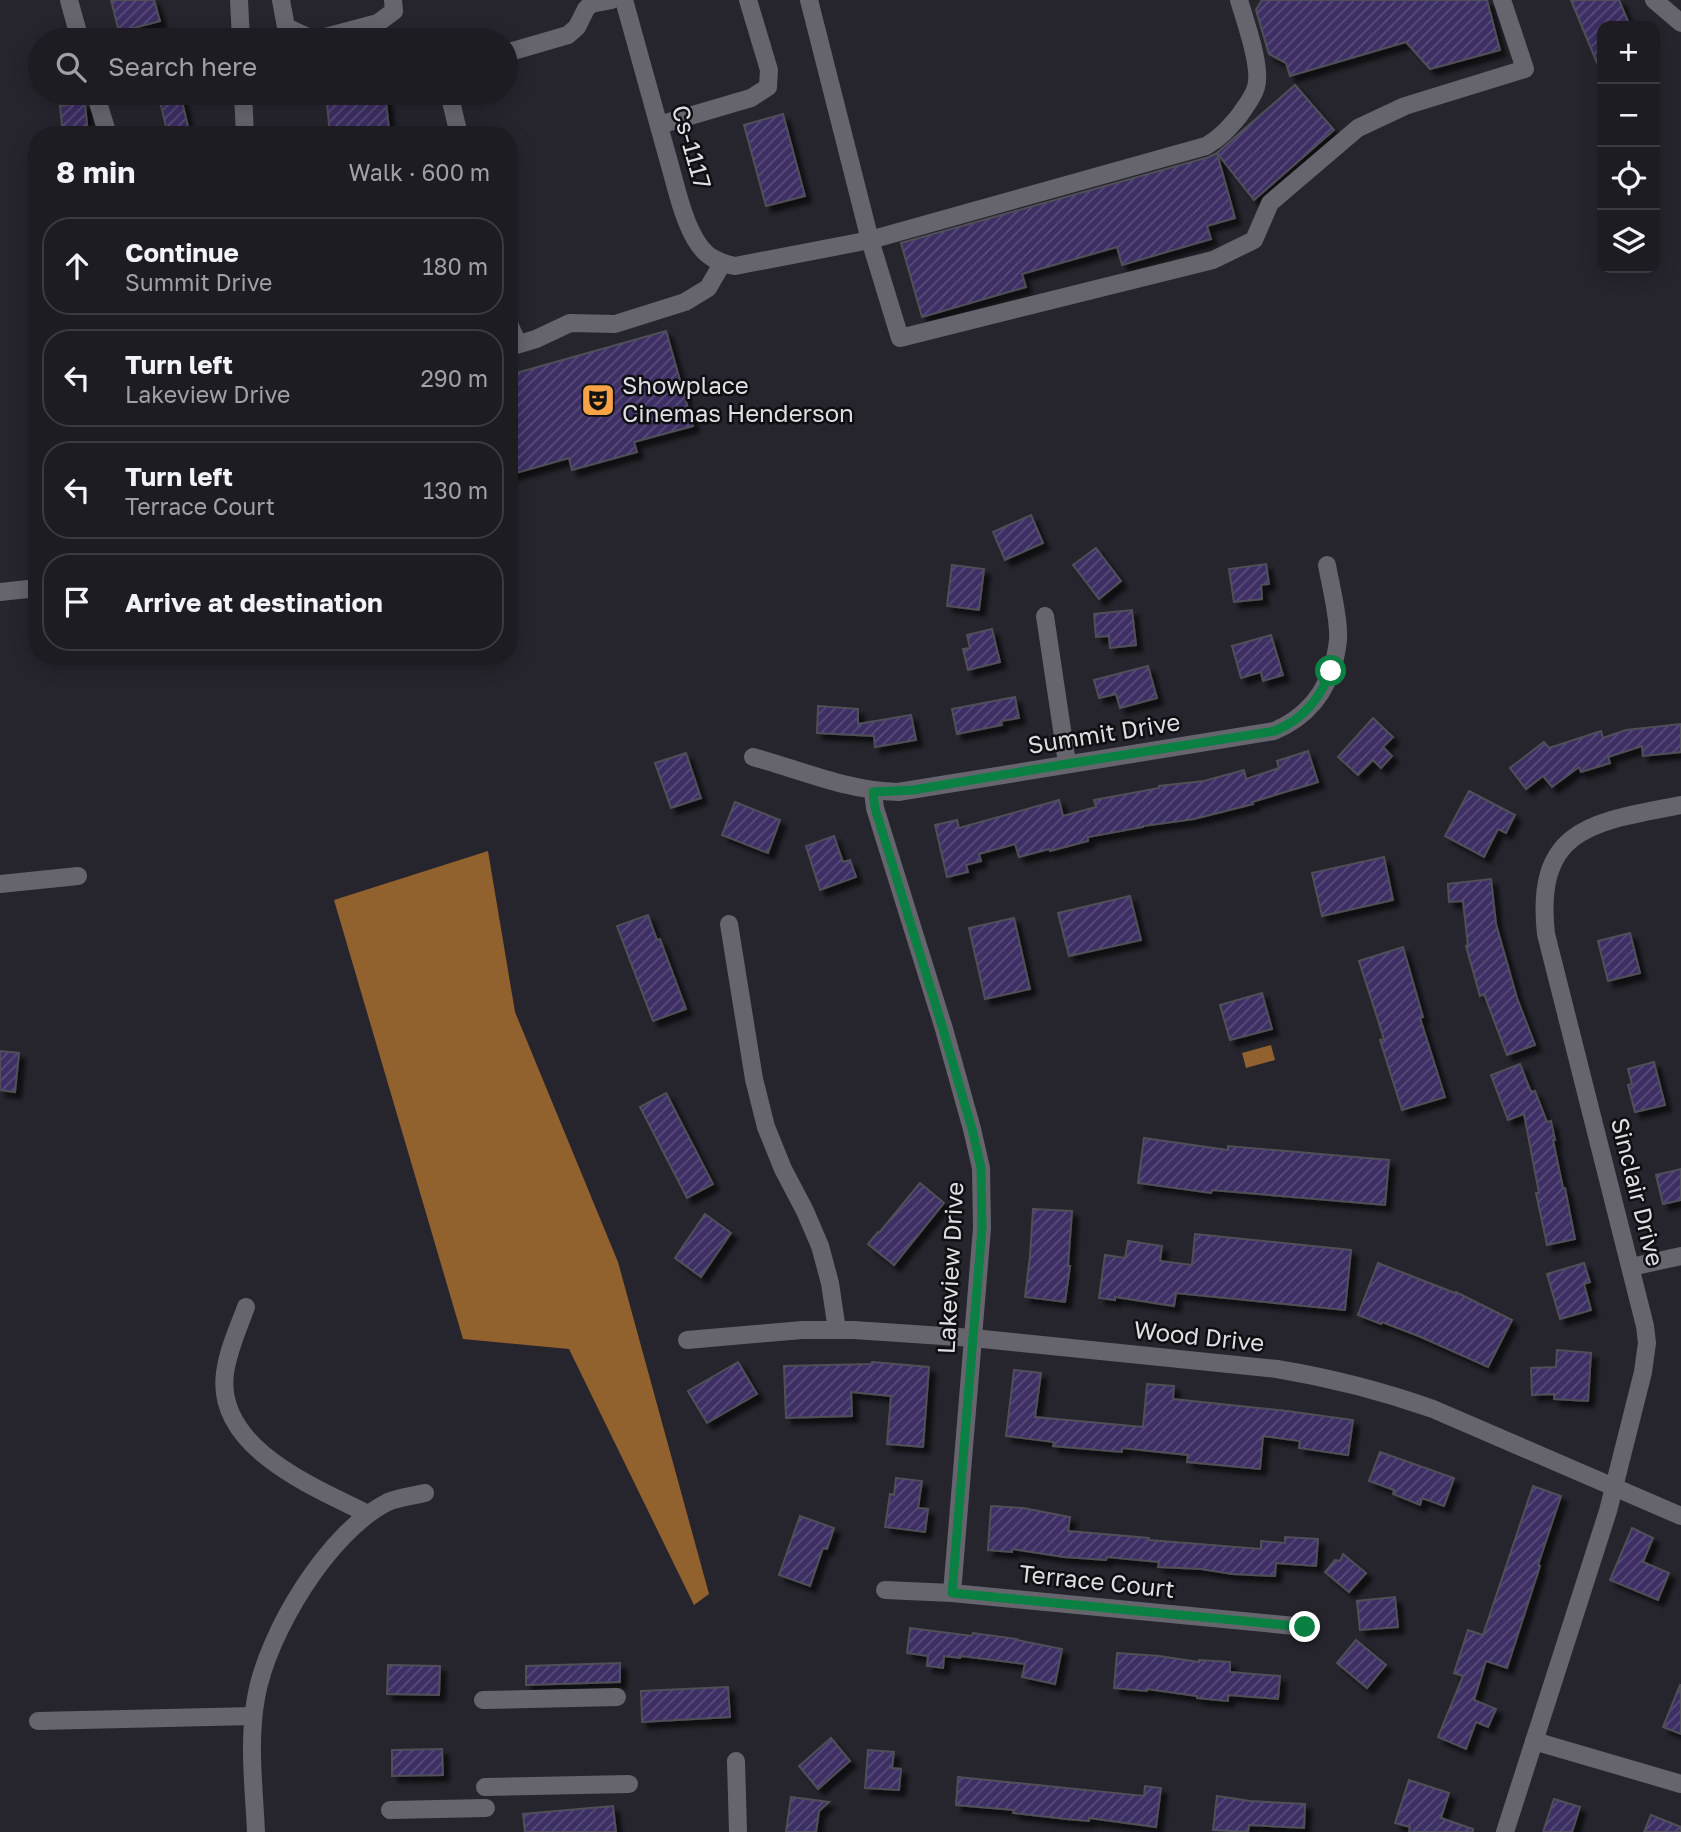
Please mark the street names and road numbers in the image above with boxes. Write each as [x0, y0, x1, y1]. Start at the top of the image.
street label: Cs-1117 [667, 101, 718, 192]
street label: Summit Drive [1026, 706, 1182, 759]
street label: Sinclair Drive [1606, 1114, 1671, 1269]
street label: Lakeview Drive [931, 1181, 968, 1355]
street label: Wood Drive [1132, 1314, 1266, 1357]
street label: Terrace Court [1018, 1558, 1176, 1603]

